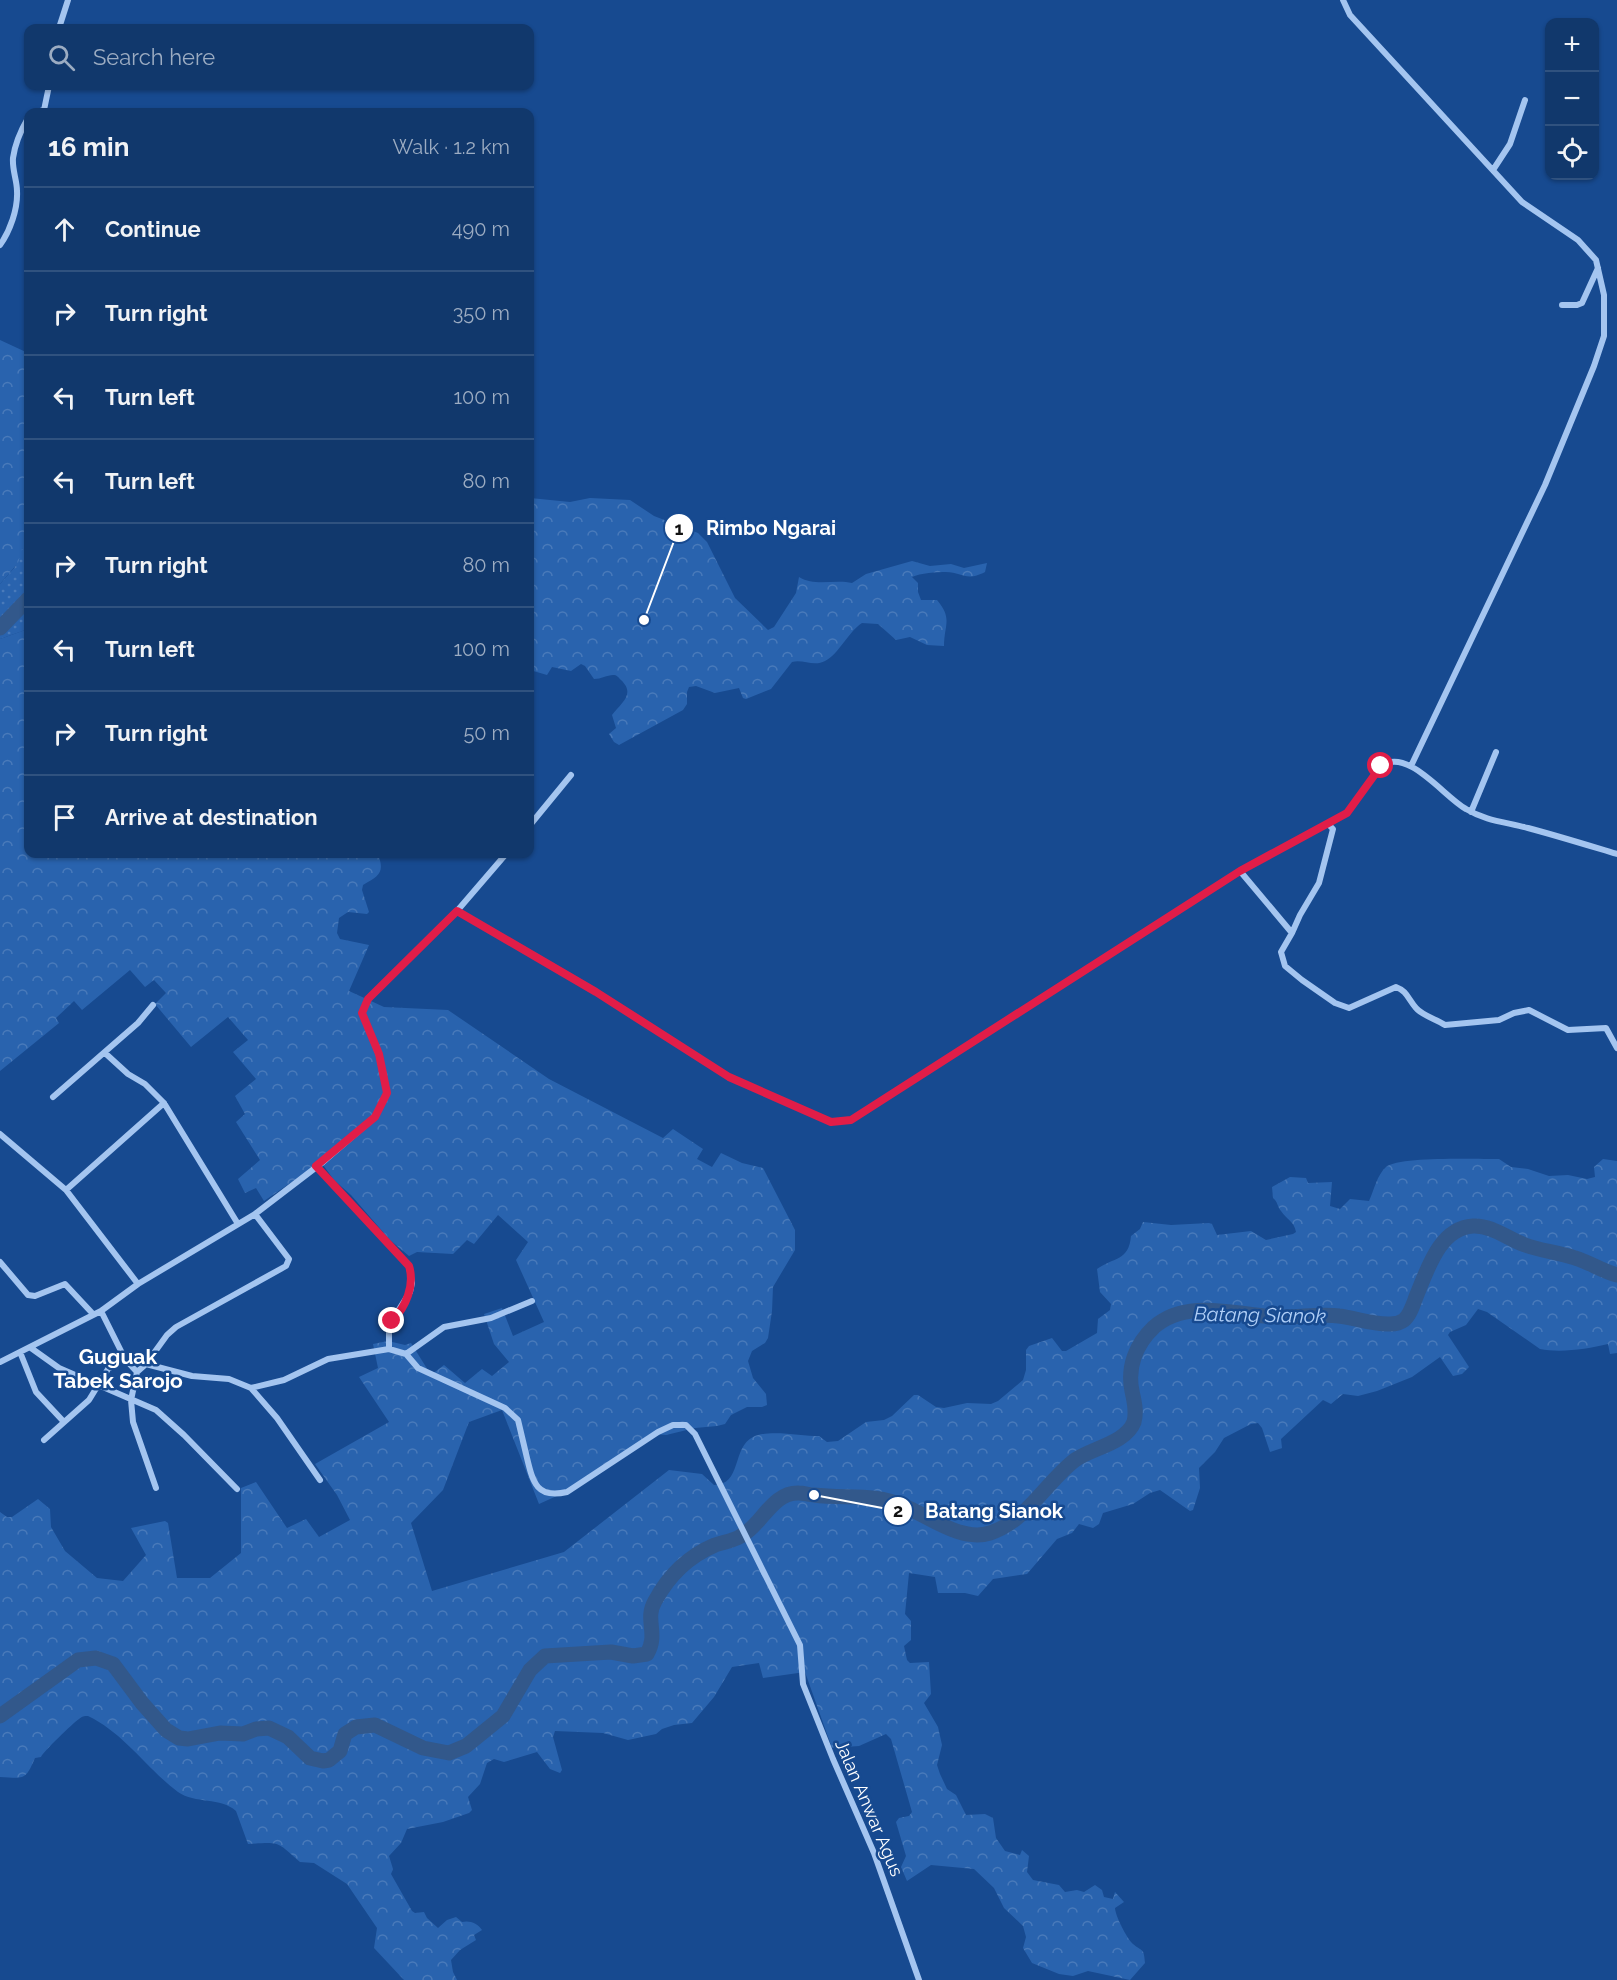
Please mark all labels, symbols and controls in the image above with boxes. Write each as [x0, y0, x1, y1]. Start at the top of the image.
map controls [1545, 18, 1599, 180]
button: + [1545, 18, 1599, 72]
search box [24, 24, 534, 90]
icon: search [45, 41, 78, 74]
text: Search here [93, 44, 215, 70]
button: − [1545, 72, 1599, 126]
button: locate [1545, 126, 1599, 180]
text: 16 min [48, 132, 129, 162]
text: Walk · 1.2 km [392, 135, 510, 159]
icon: ahead [48, 213, 81, 246]
text: Continue [105, 216, 201, 242]
text: 490 m [452, 217, 510, 241]
icon: right [48, 297, 81, 330]
text: Turn right [105, 300, 208, 326]
text: 350 m [453, 301, 510, 325]
icon: left [48, 381, 81, 414]
text: Turn left [105, 384, 195, 410]
text: 100 m [453, 385, 510, 409]
icon: left [48, 465, 81, 498]
text: Turn left [105, 468, 195, 494]
text: 80 m [462, 469, 510, 493]
callout: Rimbo Ngarai [664, 509, 848, 547]
text: Rimbo Ngarai [706, 516, 836, 540]
text: 1 [675, 518, 684, 539]
icon: right [48, 549, 81, 582]
text: Turn right [105, 552, 208, 578]
text: 80 m [462, 553, 510, 577]
icon: left [48, 633, 81, 666]
text: Turn left [105, 636, 195, 662]
text: 100 m [453, 637, 510, 661]
icon: right [48, 717, 81, 750]
text: Turn right [105, 720, 208, 746]
text: 50 m [463, 721, 510, 745]
route start [1367, 752, 1393, 778]
icon: arrive [48, 801, 81, 834]
text: Arrive at destination [105, 804, 318, 830]
water label: Batang Sianok [1194, 1302, 1327, 1328]
route end [378, 1307, 404, 1333]
district label: Guguak Tabek Sarojo [53, 1344, 183, 1393]
callout: Batang Sianok [883, 1492, 1075, 1530]
text: Batang Sianok [925, 1499, 1064, 1523]
text: 2 [893, 1500, 903, 1521]
street label: Jalan Anwar Agus [831, 1736, 908, 1880]

